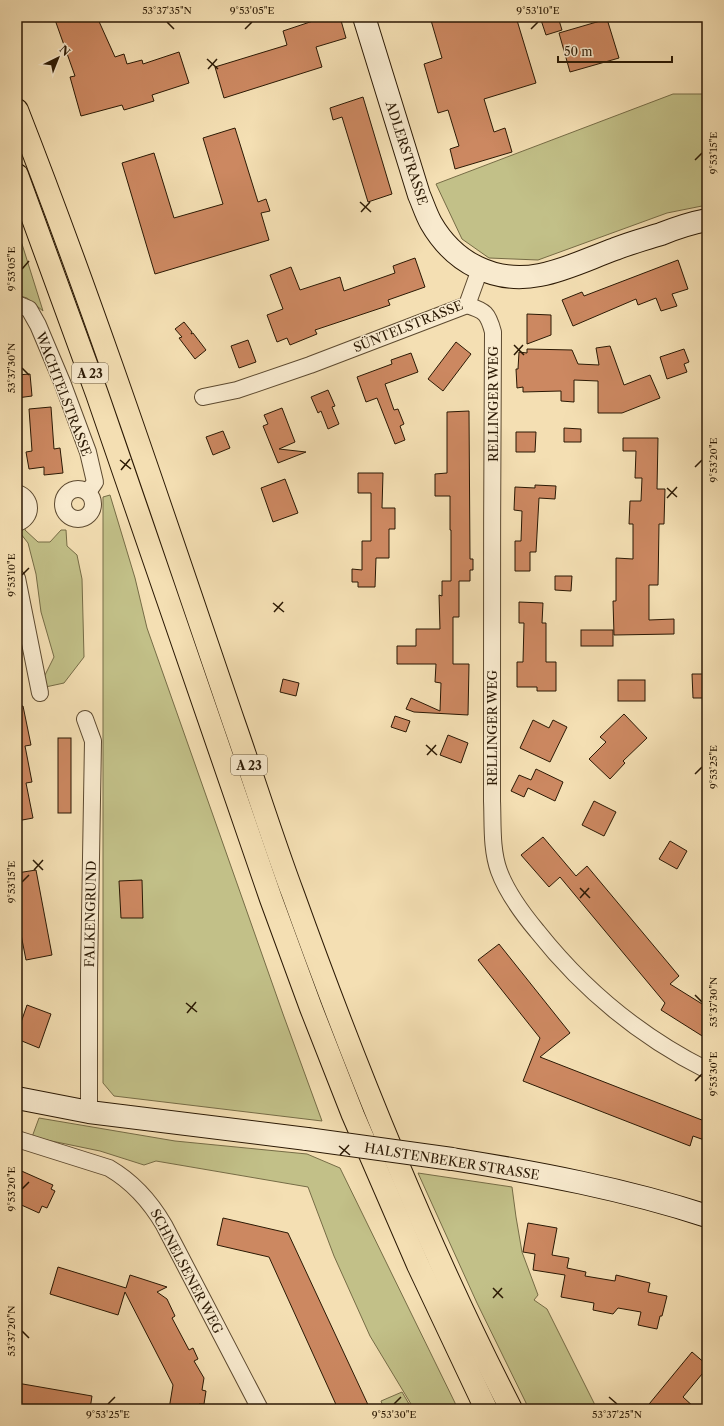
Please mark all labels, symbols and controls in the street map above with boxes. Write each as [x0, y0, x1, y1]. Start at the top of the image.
text: 53°37'35"N [142, 4, 192, 17]
text: 9°53'05"E [230, 4, 274, 17]
text: 9°53'10"E [516, 4, 560, 17]
north arrow [38, 38, 78, 78]
scale bar [558, 38, 672, 64]
text: N [57, 42, 73, 59]
text: 50 m [564, 44, 593, 59]
street label: ADLERSTRASSE [382, 98, 431, 207]
text: 9°53'15"E [707, 132, 720, 174]
text: 9°53'05"E [5, 247, 18, 291]
street label: SÜNTELSTRASSE [351, 297, 465, 355]
street label: WACHTELSTRASSE [33, 329, 95, 459]
text: 53°37'30"N [5, 343, 18, 393]
street label: RELLINGER WEG [485, 345, 501, 462]
road number: A 23 [72, 363, 108, 383]
text: 9°53'20"E [707, 437, 720, 482]
text: 9°53'10"E [5, 553, 18, 597]
street label: RELLINGER WEG [484, 669, 500, 786]
text: 9°53'25"E [707, 745, 720, 789]
road number: A 23 [231, 755, 267, 775]
text: 9°53'15"E [5, 861, 18, 903]
street label: FALKENGRUND [81, 861, 99, 967]
text: 53°37'30"N [707, 977, 720, 1027]
text: 9°53'30"E [707, 1052, 720, 1096]
street label: HALSTENBEKER STRASSE [363, 1139, 541, 1183]
text: 9°53'20"E [5, 1166, 18, 1211]
street label: SCHNELSENER WEG [147, 1206, 227, 1337]
text: 53°37'20"N [5, 1306, 18, 1356]
text: 9°53'25"E [86, 1408, 130, 1421]
text: 9°53'30"E [372, 1408, 416, 1421]
text: 53°37'25"N [592, 1408, 642, 1421]

